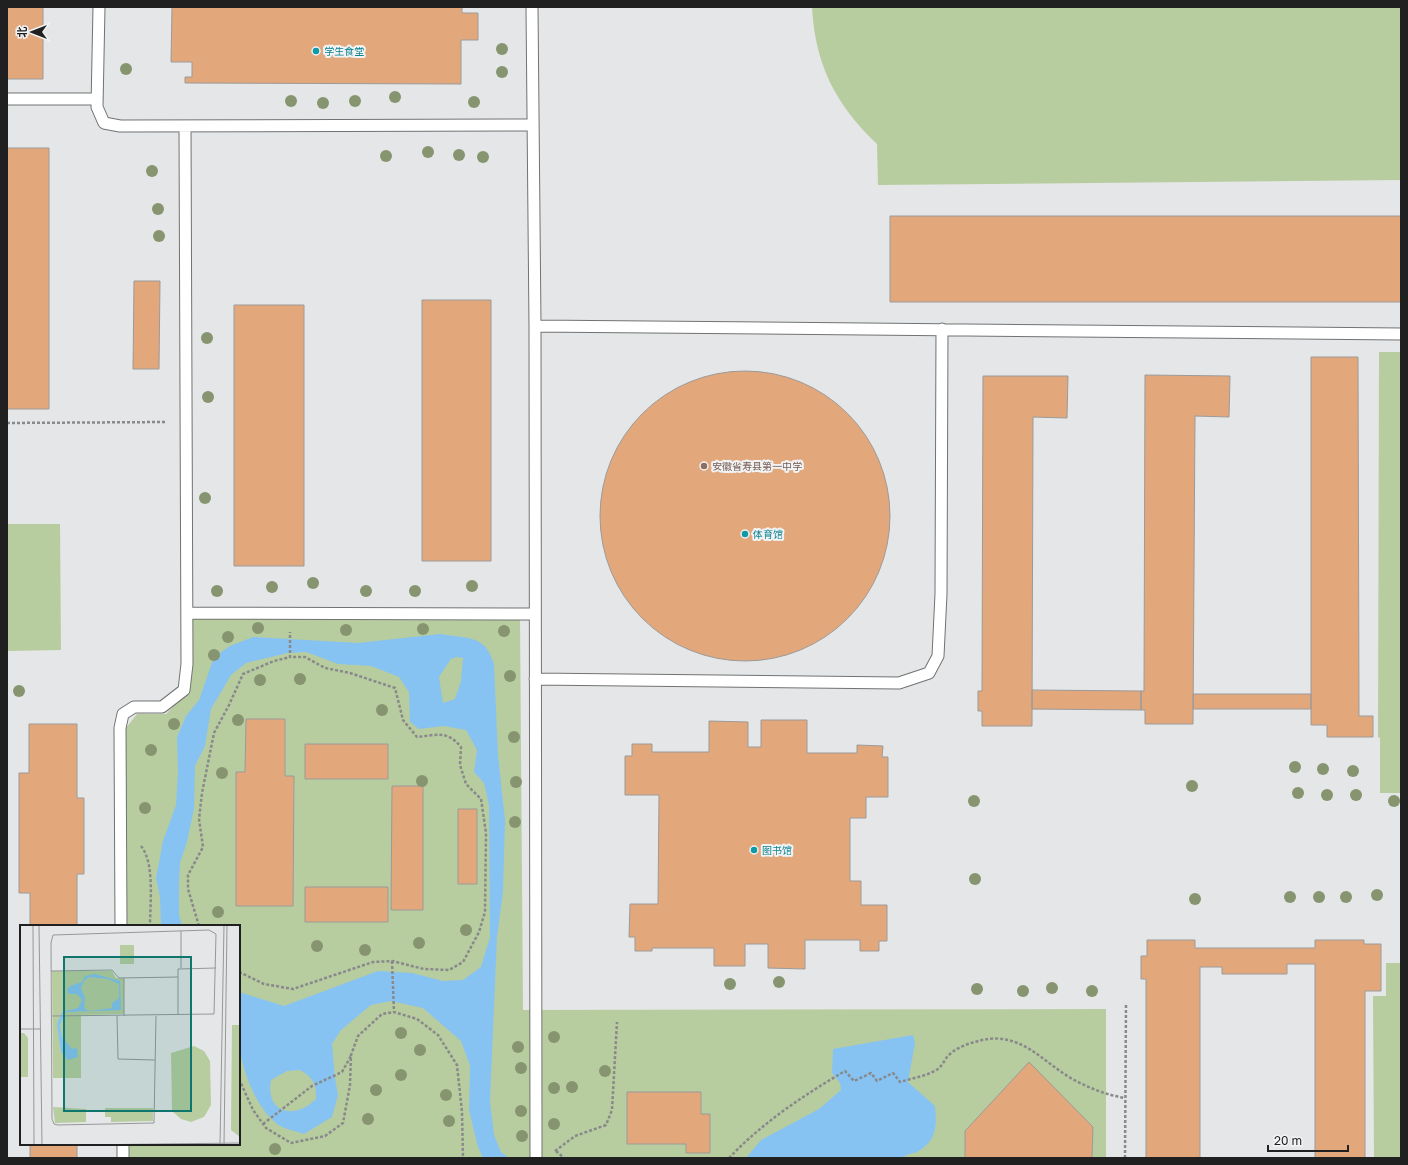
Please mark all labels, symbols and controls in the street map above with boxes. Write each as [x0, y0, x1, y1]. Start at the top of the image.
north arrow [12, 12, 52, 52]
text: 北 [15, 27, 28, 38]
place label: 学生食堂 [324, 45, 364, 57]
marker: 学生食堂 [311, 46, 321, 56]
place label: 安徽省寿县第一中学 [712, 460, 802, 472]
marker: 安徽省寿县第一中学 [699, 461, 709, 471]
place label: 体育馆 [753, 528, 783, 540]
marker: 体育馆 [740, 529, 750, 539]
place label: 图书馆 [762, 844, 792, 856]
marker: 图书馆 [749, 845, 759, 855]
inset map [20, 925, 240, 1145]
scale bar [1268, 1127, 1348, 1153]
text: 20 m [1274, 1133, 1302, 1148]

